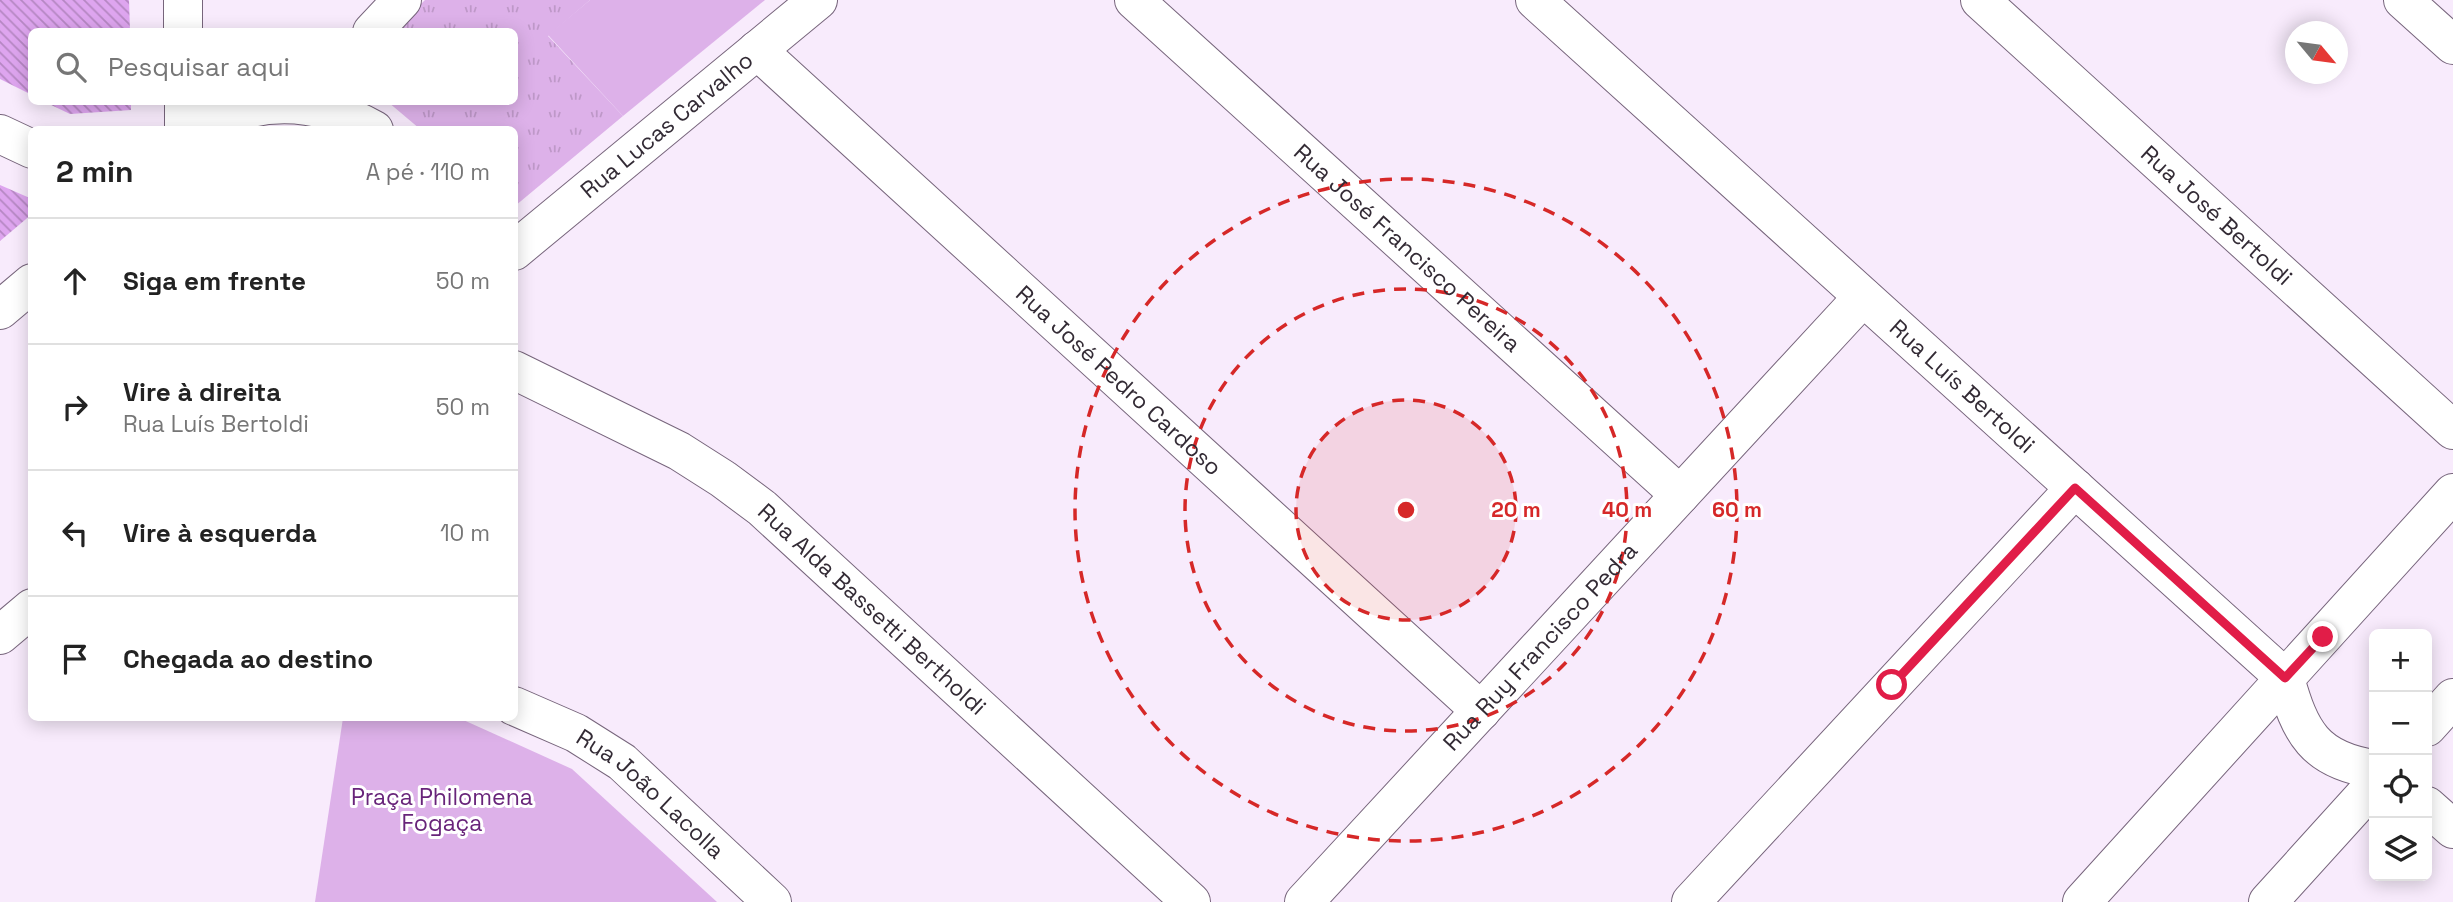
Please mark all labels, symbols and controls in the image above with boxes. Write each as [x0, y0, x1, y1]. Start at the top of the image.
north arrow [2285, 21, 2348, 84]
search box [28, 28, 518, 105]
street label: Rua Lucas Carvalho [574, 45, 759, 205]
icon: search [52, 48, 90, 86]
text: Pesquisar aqui [108, 50, 290, 84]
street label: Rua José Francisco Pereira [1288, 137, 1527, 358]
street label: Rua José Bertoldi [2135, 139, 2299, 292]
text: 2 min [56, 152, 134, 191]
text: A pé · 110 m [366, 157, 490, 187]
icon: ahead [56, 262, 94, 300]
text: Siga em frente [123, 264, 306, 298]
text: 50 m [436, 266, 490, 296]
street label: Rua José Pedro Cardoso [1010, 279, 1228, 482]
street label: Rua Luís Bertoldi [1883, 313, 2041, 460]
text: Vire à direita [123, 375, 281, 409]
icon: right [56, 388, 94, 426]
text: 50 m [436, 392, 490, 422]
text: Rua Luís Bertoldi [123, 409, 309, 439]
text: 20 m [1491, 496, 1541, 523]
text: 40 m [1602, 496, 1652, 523]
text: 60 m [1712, 496, 1762, 523]
street label: Rua Alda Bassetti Bertholdi [751, 497, 993, 722]
centre of rings [1394, 498, 1418, 522]
icon: left [56, 514, 94, 552]
text: Vire à esquerda [123, 516, 317, 550]
text: 10 m [440, 518, 490, 548]
street label: Rua Ruy Francisco Pedra [1436, 536, 1644, 757]
route end [2307, 621, 2338, 652]
map controls [2369, 629, 2432, 881]
button: + [2369, 629, 2432, 692]
icon: arrive [56, 640, 94, 678]
text: Chegada ao destino [123, 642, 373, 676]
route start [1876, 669, 1907, 700]
button: − [2369, 692, 2432, 755]
street label: Rua João Lacolla [571, 722, 731, 865]
button: locate [2369, 755, 2432, 818]
park label: Praça Philomena Fogaça [351, 782, 533, 838]
button: layers [2369, 818, 2432, 881]

